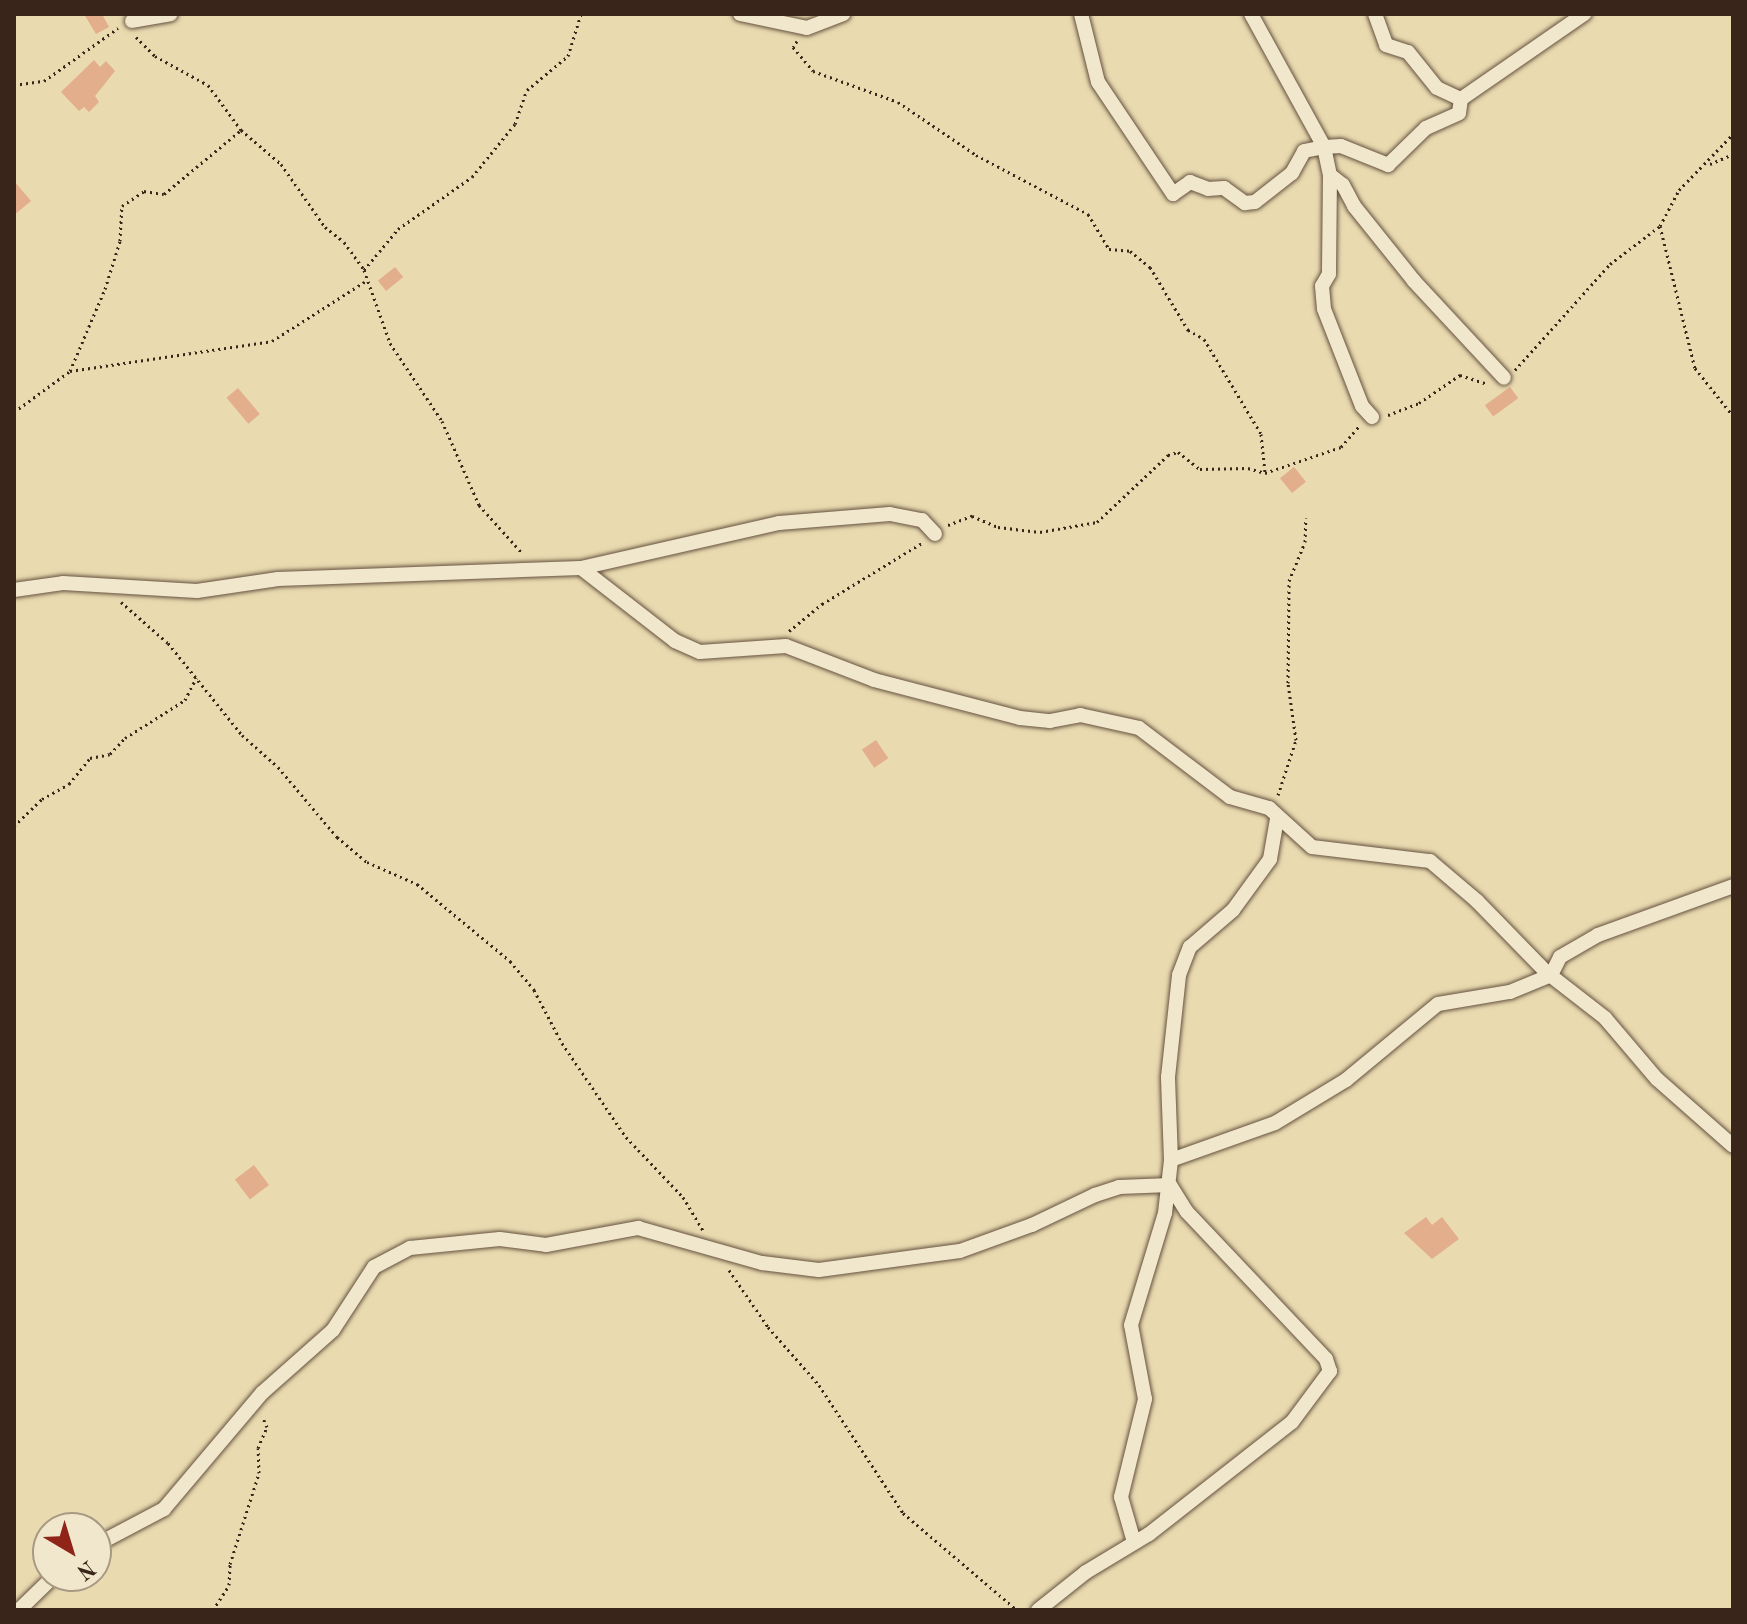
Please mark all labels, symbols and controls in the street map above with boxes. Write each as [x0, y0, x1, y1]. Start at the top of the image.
north arrow [32, 1512, 112, 1592]
text: N [72, 1555, 99, 1583]

